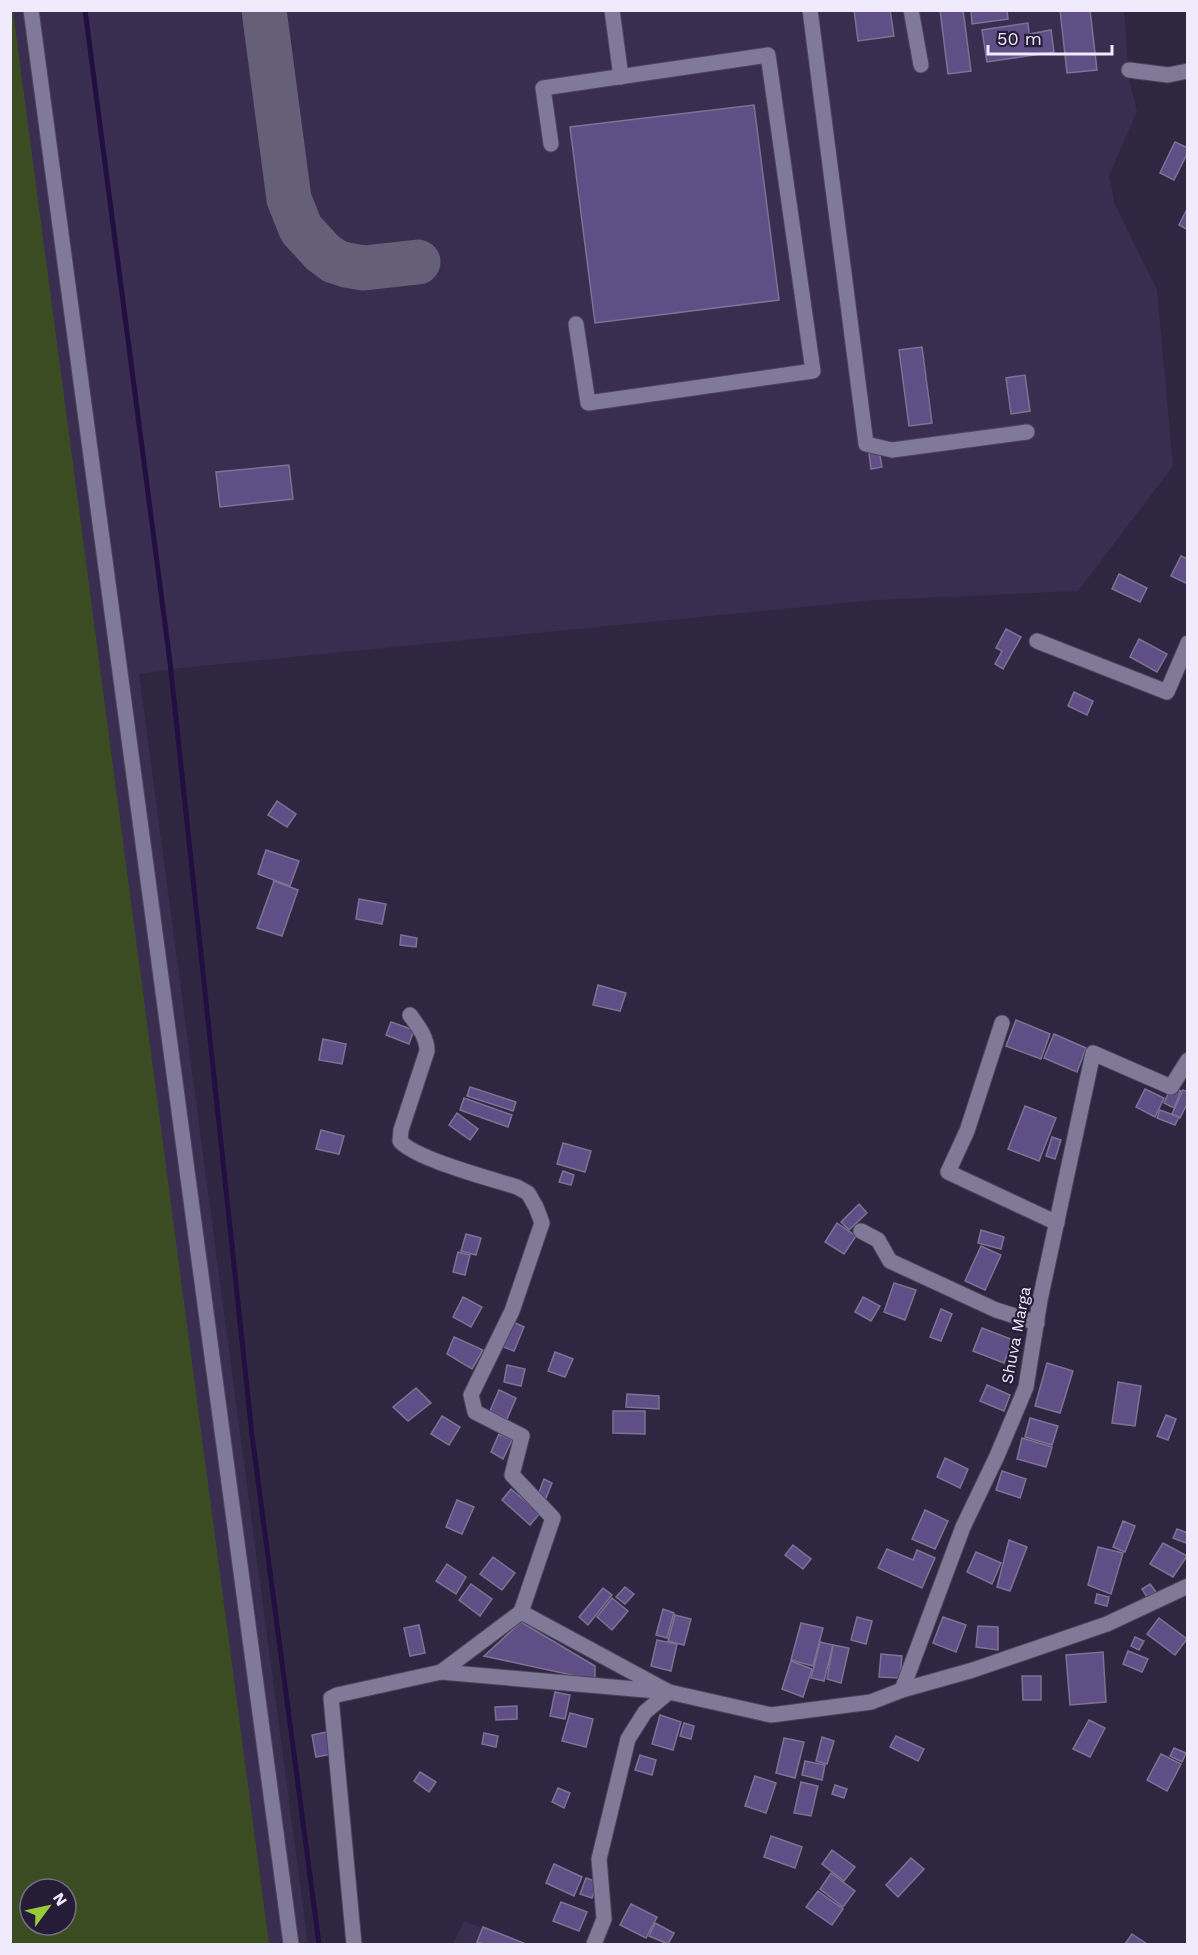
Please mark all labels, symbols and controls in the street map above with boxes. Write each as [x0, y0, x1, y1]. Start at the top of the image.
scale bar [988, 18, 1112, 56]
text: 50 m [997, 28, 1042, 49]
street label: Shuva Marga [997, 1285, 1035, 1385]
north arrow [18, 1877, 78, 1937]
text: N [49, 1889, 71, 1909]

